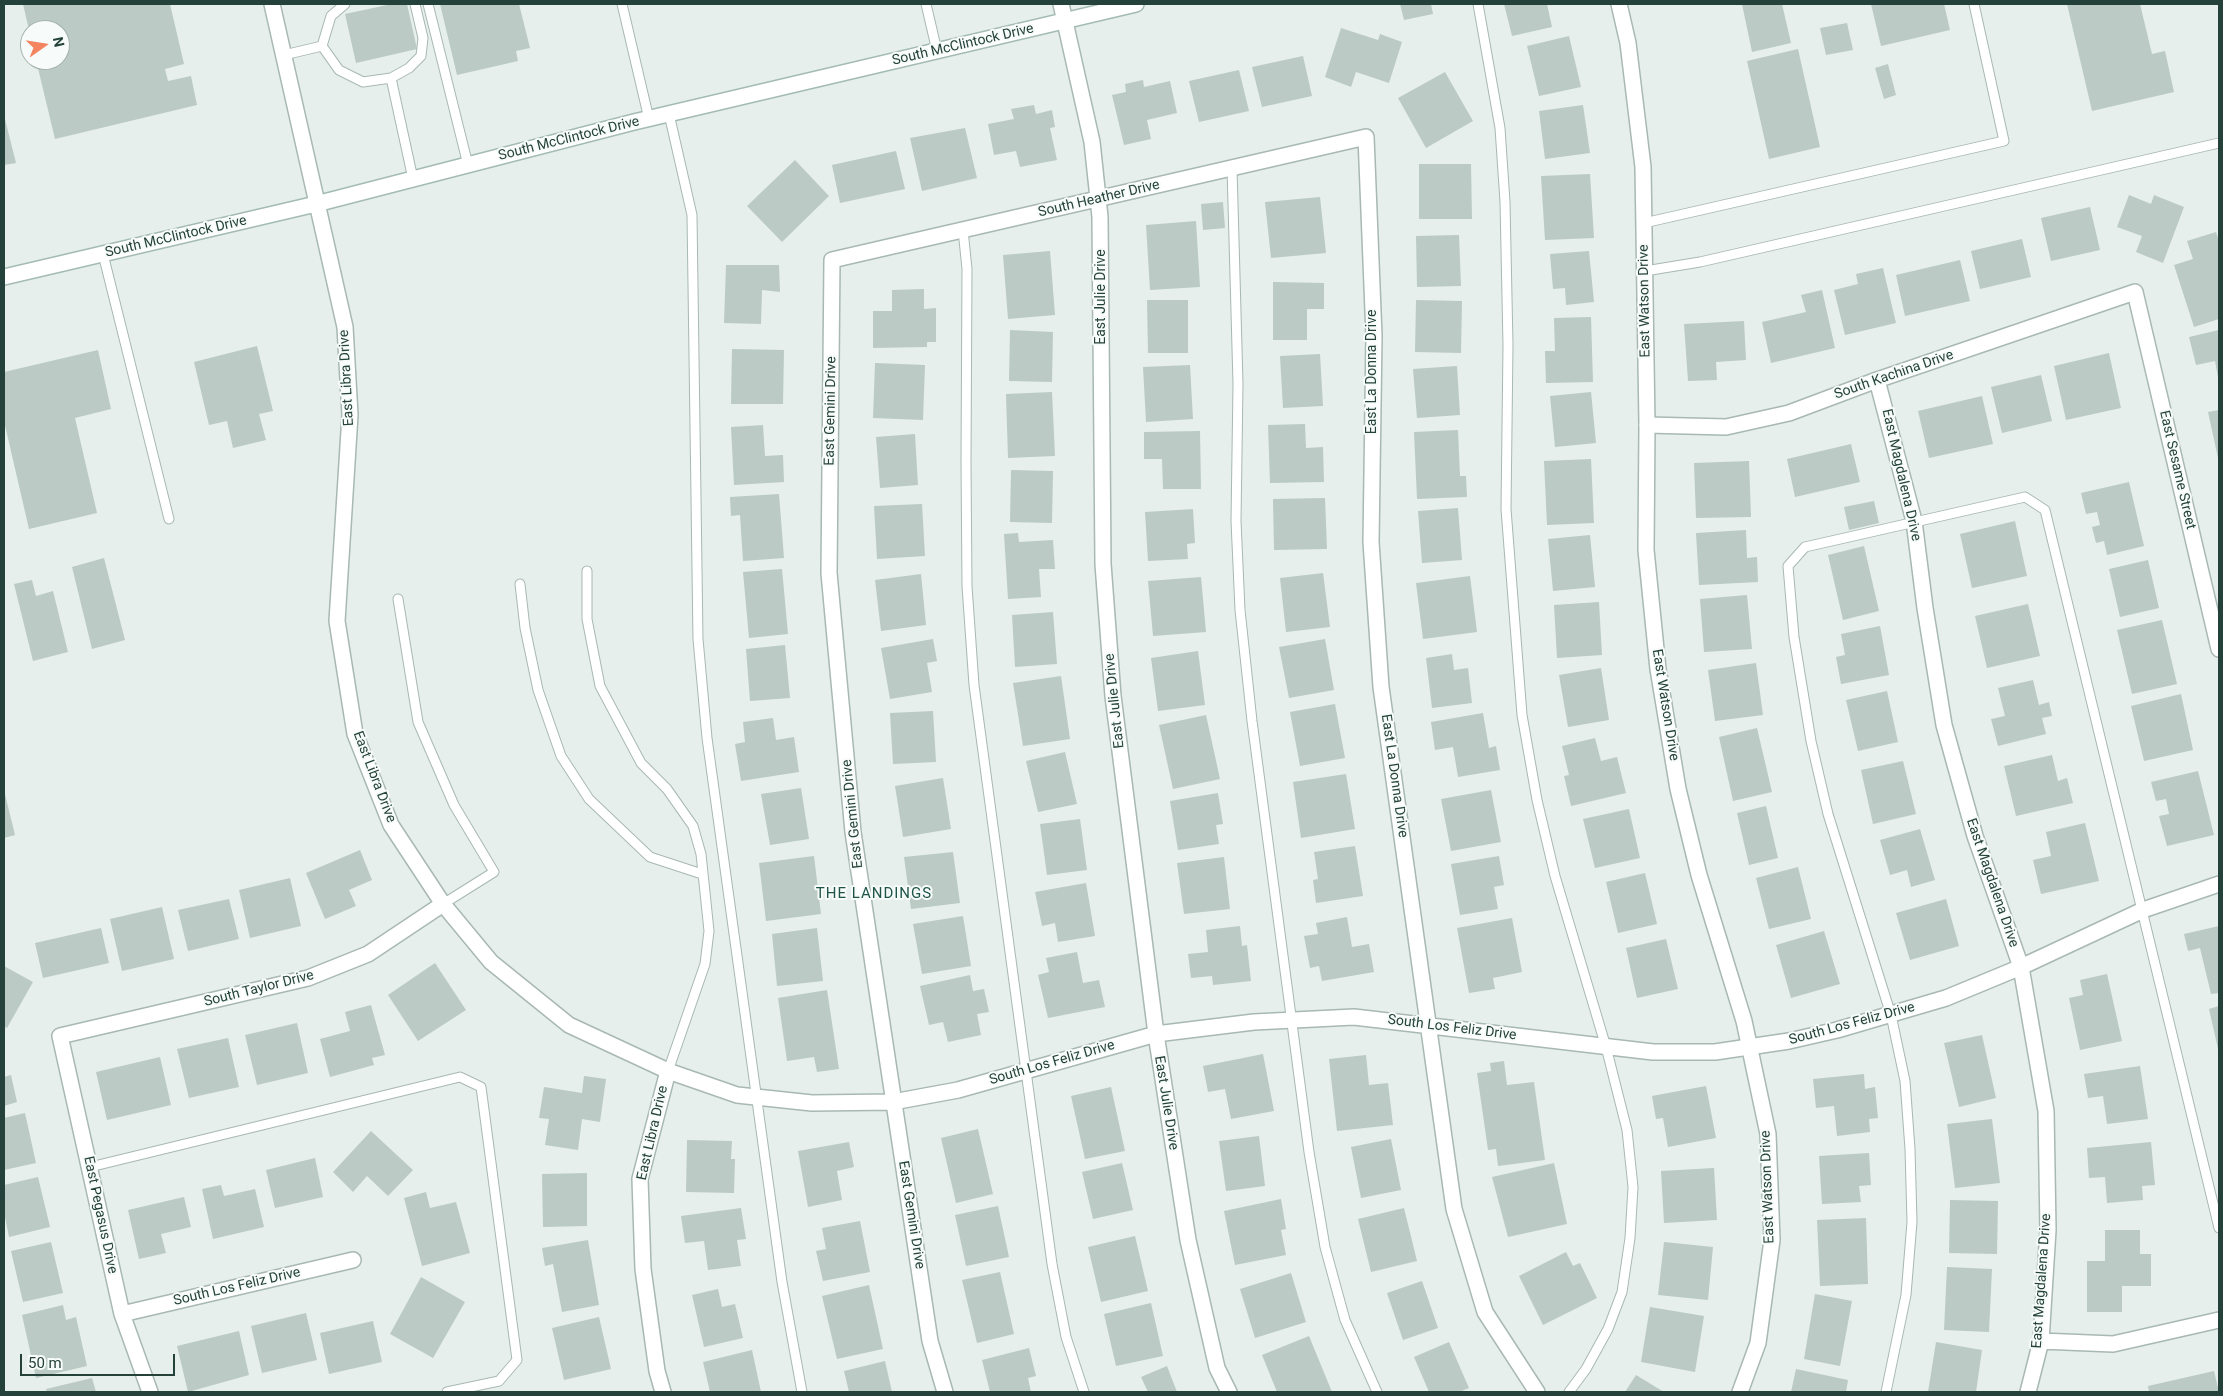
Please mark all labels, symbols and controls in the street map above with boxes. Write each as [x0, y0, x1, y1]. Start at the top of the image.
north arrow [20, 20, 70, 70]
street label: South McClintock Drive [891, 21, 1035, 69]
text: N [50, 35, 68, 48]
street label: South McClintock Drive [497, 113, 641, 165]
street label: South Heather Drive [1037, 177, 1161, 221]
street label: South McClintock Drive [104, 213, 248, 261]
street label: East Watson Drive [1636, 244, 1654, 358]
street label: East Julie Drive [1093, 249, 1109, 345]
street label: East La Donna Drive [1364, 310, 1380, 434]
street label: East Libra Drive [336, 329, 358, 427]
street label: South Kachina Drive [1832, 347, 1956, 403]
street label: East Gemini Drive [822, 356, 840, 466]
street label: East Magdalena Drive [1878, 407, 1924, 543]
street label: East Sesame Street [2155, 409, 2199, 531]
street label: East Watson Drive [1648, 648, 1682, 762]
street label: East Julie Drive [1102, 653, 1128, 749]
street label: East La Donna Drive [1377, 713, 1411, 839]
street label: East Libra Drive [349, 729, 399, 825]
street label: East Gemini Drive [839, 759, 867, 869]
street label: East Magdalena Drive [1962, 816, 2022, 950]
district label: THE LANDINGS [814, 885, 934, 903]
street label: South Taylor Drive [202, 967, 316, 1011]
street label: South Los Feliz Drive [1787, 999, 1917, 1049]
street label: South Los Feliz Drive [1387, 1012, 1517, 1044]
street label: South Los Feliz Drive [987, 1037, 1117, 1089]
street label: East Julie Drive [1150, 1055, 1182, 1151]
street label: East Libra Drive [634, 1084, 672, 1182]
street label: East Watson Drive [1758, 1130, 1778, 1244]
street label: East Pegasus Drive [79, 1155, 121, 1275]
street label: East Gemini Drive [894, 1160, 928, 1270]
street label: East Magdalena Drive [2029, 1213, 2055, 1349]
street label: South Los Feliz Drive [172, 1264, 302, 1310]
scale bar [22, 1344, 178, 1376]
text: 50 m [28, 1354, 62, 1372]

